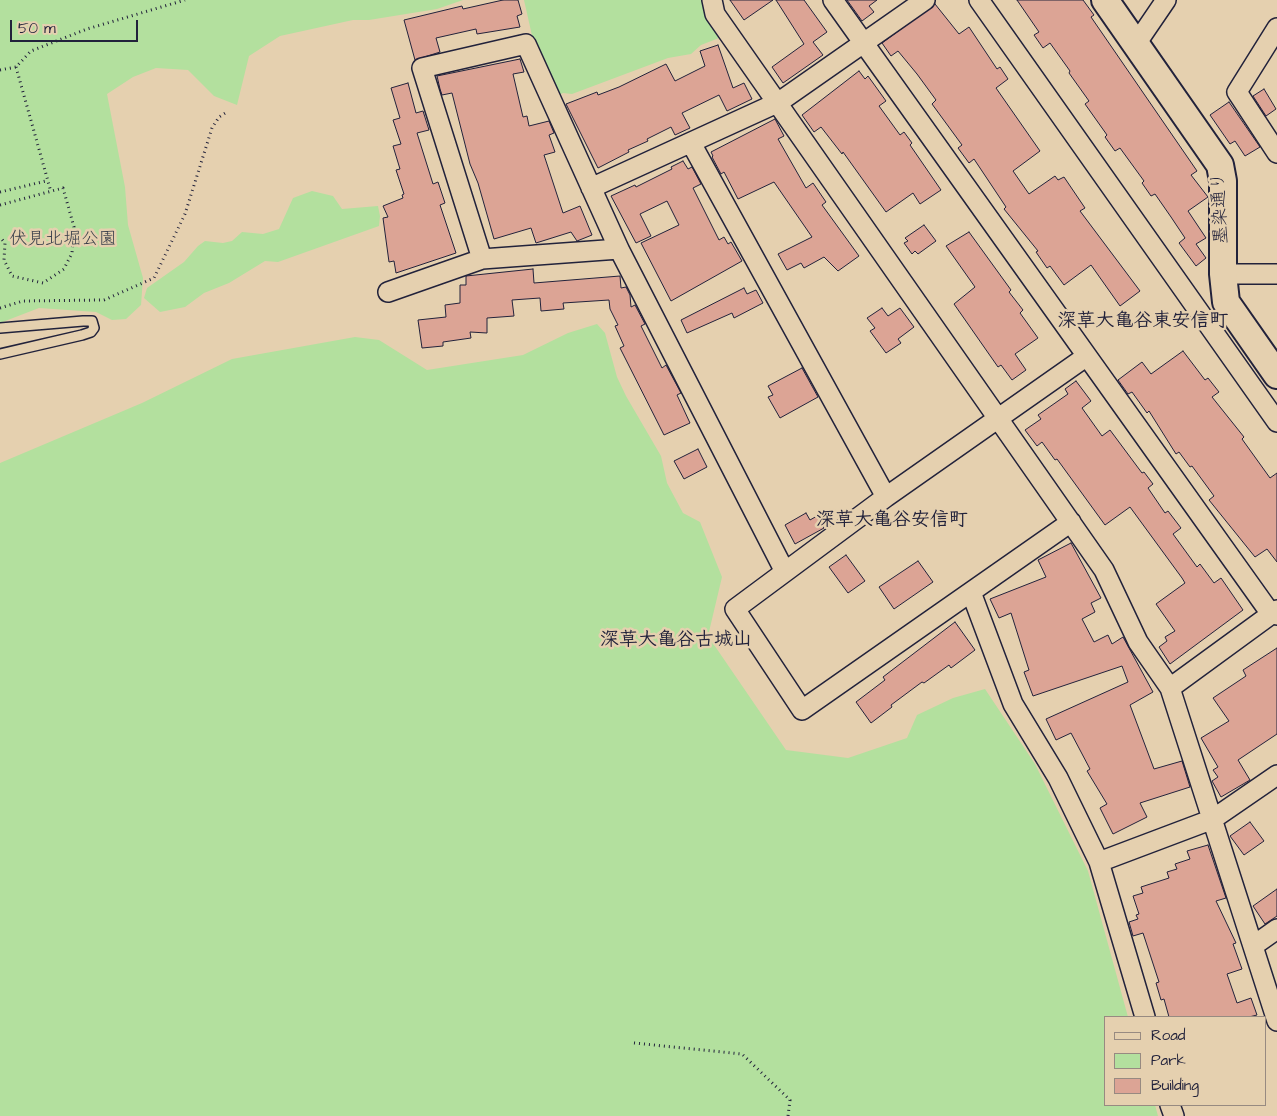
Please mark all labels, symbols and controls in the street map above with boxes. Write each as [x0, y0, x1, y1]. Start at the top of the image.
scale bar [12, 10, 140, 42]
text: 50 m [18, 18, 56, 39]
street label: 墨染通り [1208, 171, 1234, 245]
park label: 伏見北堀公園 [9, 229, 117, 251]
district label: 深草大亀谷東安信町 [1058, 311, 1228, 333]
district label: 深草大亀谷安信町 [816, 510, 968, 532]
district label: 深草大亀谷古城山 [600, 630, 752, 652]
legend [1104, 1016, 1267, 1106]
text: Road [1151, 1025, 1185, 1046]
text: Park [1151, 1050, 1186, 1071]
text: Building [1151, 1075, 1199, 1096]

